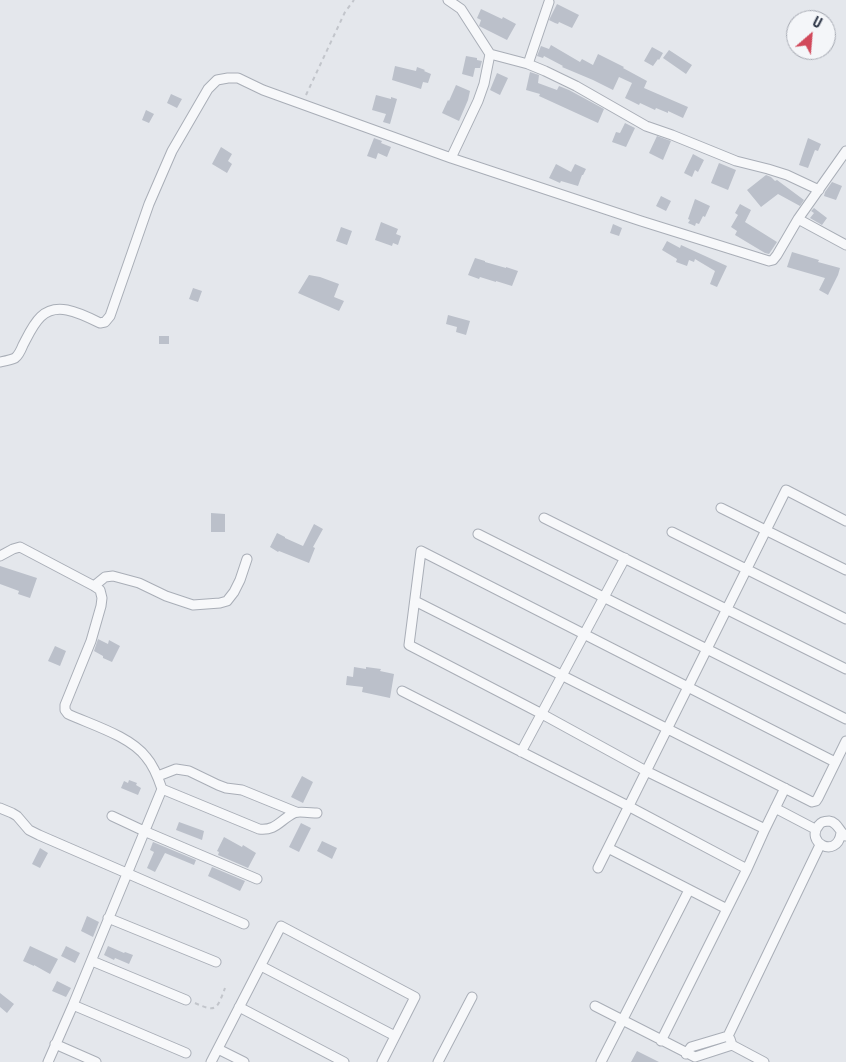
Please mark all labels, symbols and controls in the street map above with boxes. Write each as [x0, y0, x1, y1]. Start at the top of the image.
north arrow [786, 10, 836, 60]
text: U [810, 14, 825, 31]

